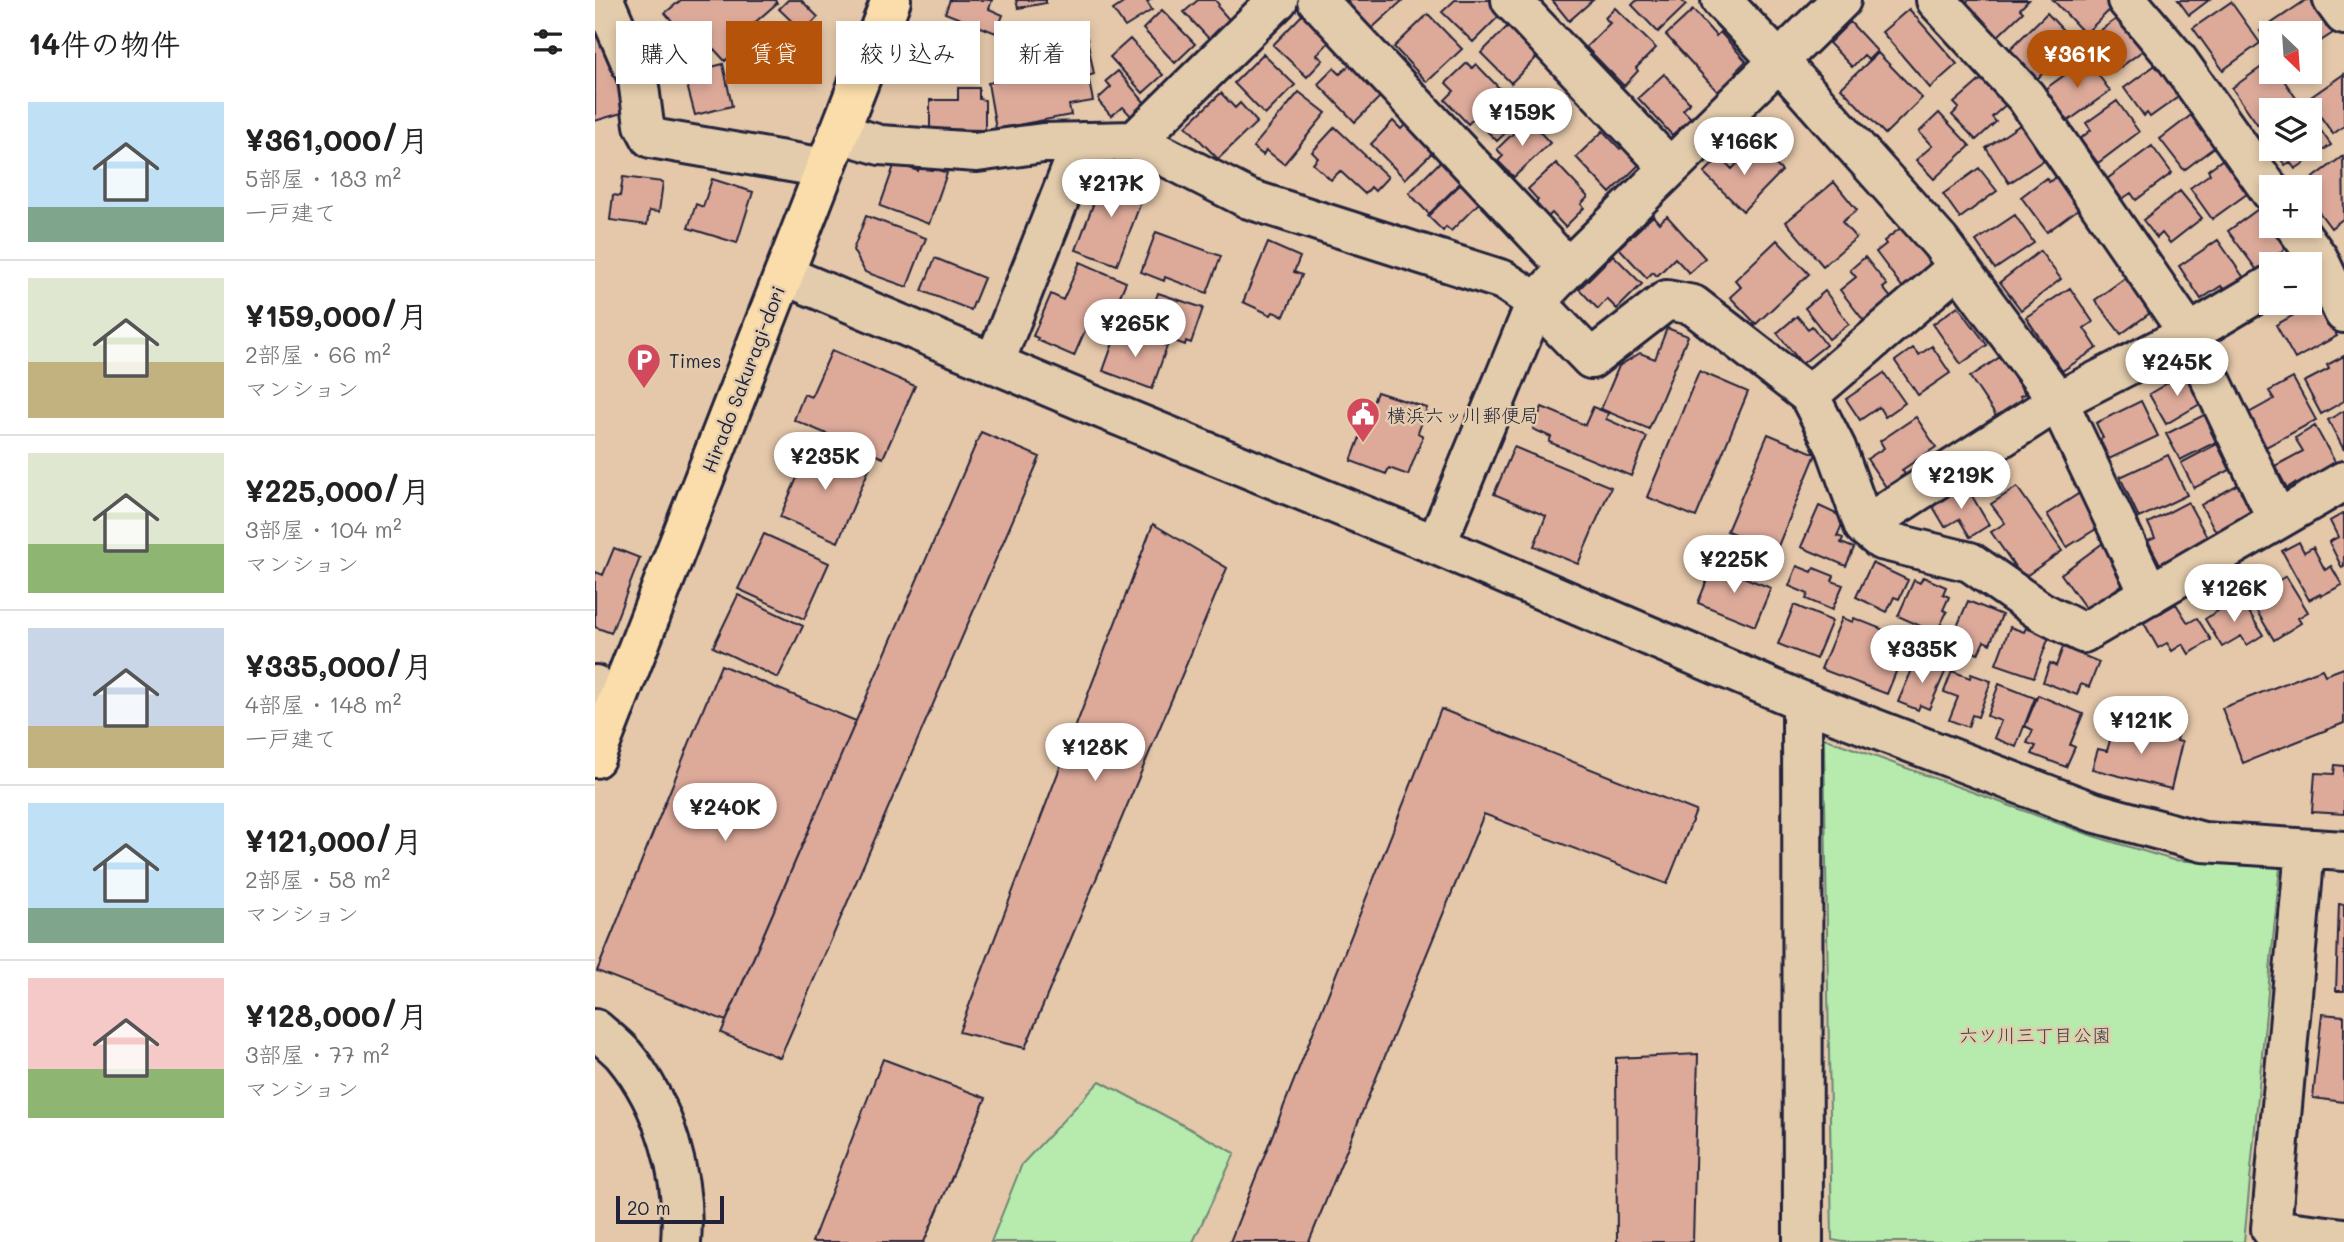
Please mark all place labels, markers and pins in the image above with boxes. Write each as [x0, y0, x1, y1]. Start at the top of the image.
pin: ¥361K [2028, 31, 2126, 90]
pin: ¥159K [1473, 88, 1571, 148]
pin: ¥166K [1695, 118, 1793, 177]
pin: ¥217K [1062, 160, 1160, 219]
pin: ¥265K [1086, 300, 1184, 359]
pin: ¥245K [2128, 338, 2226, 398]
parking icon: Times [625, 341, 663, 390]
place label: Times [669, 348, 722, 373]
public building icon: 横浜六ッ川郵便局 [1344, 395, 1382, 444]
place label: 横浜六ッ川郵便局 [1387, 402, 1539, 427]
pin: ¥235K [776, 433, 874, 492]
pin: ¥219K [1912, 452, 2010, 511]
pin: ¥225K [1685, 536, 1783, 595]
pin: ¥126K [2185, 564, 2283, 624]
pin: ¥335K [1873, 626, 1971, 685]
pin: ¥121K [2092, 696, 2190, 756]
pin: ¥128K [1046, 724, 1144, 783]
pin: ¥240K [676, 784, 774, 843]

